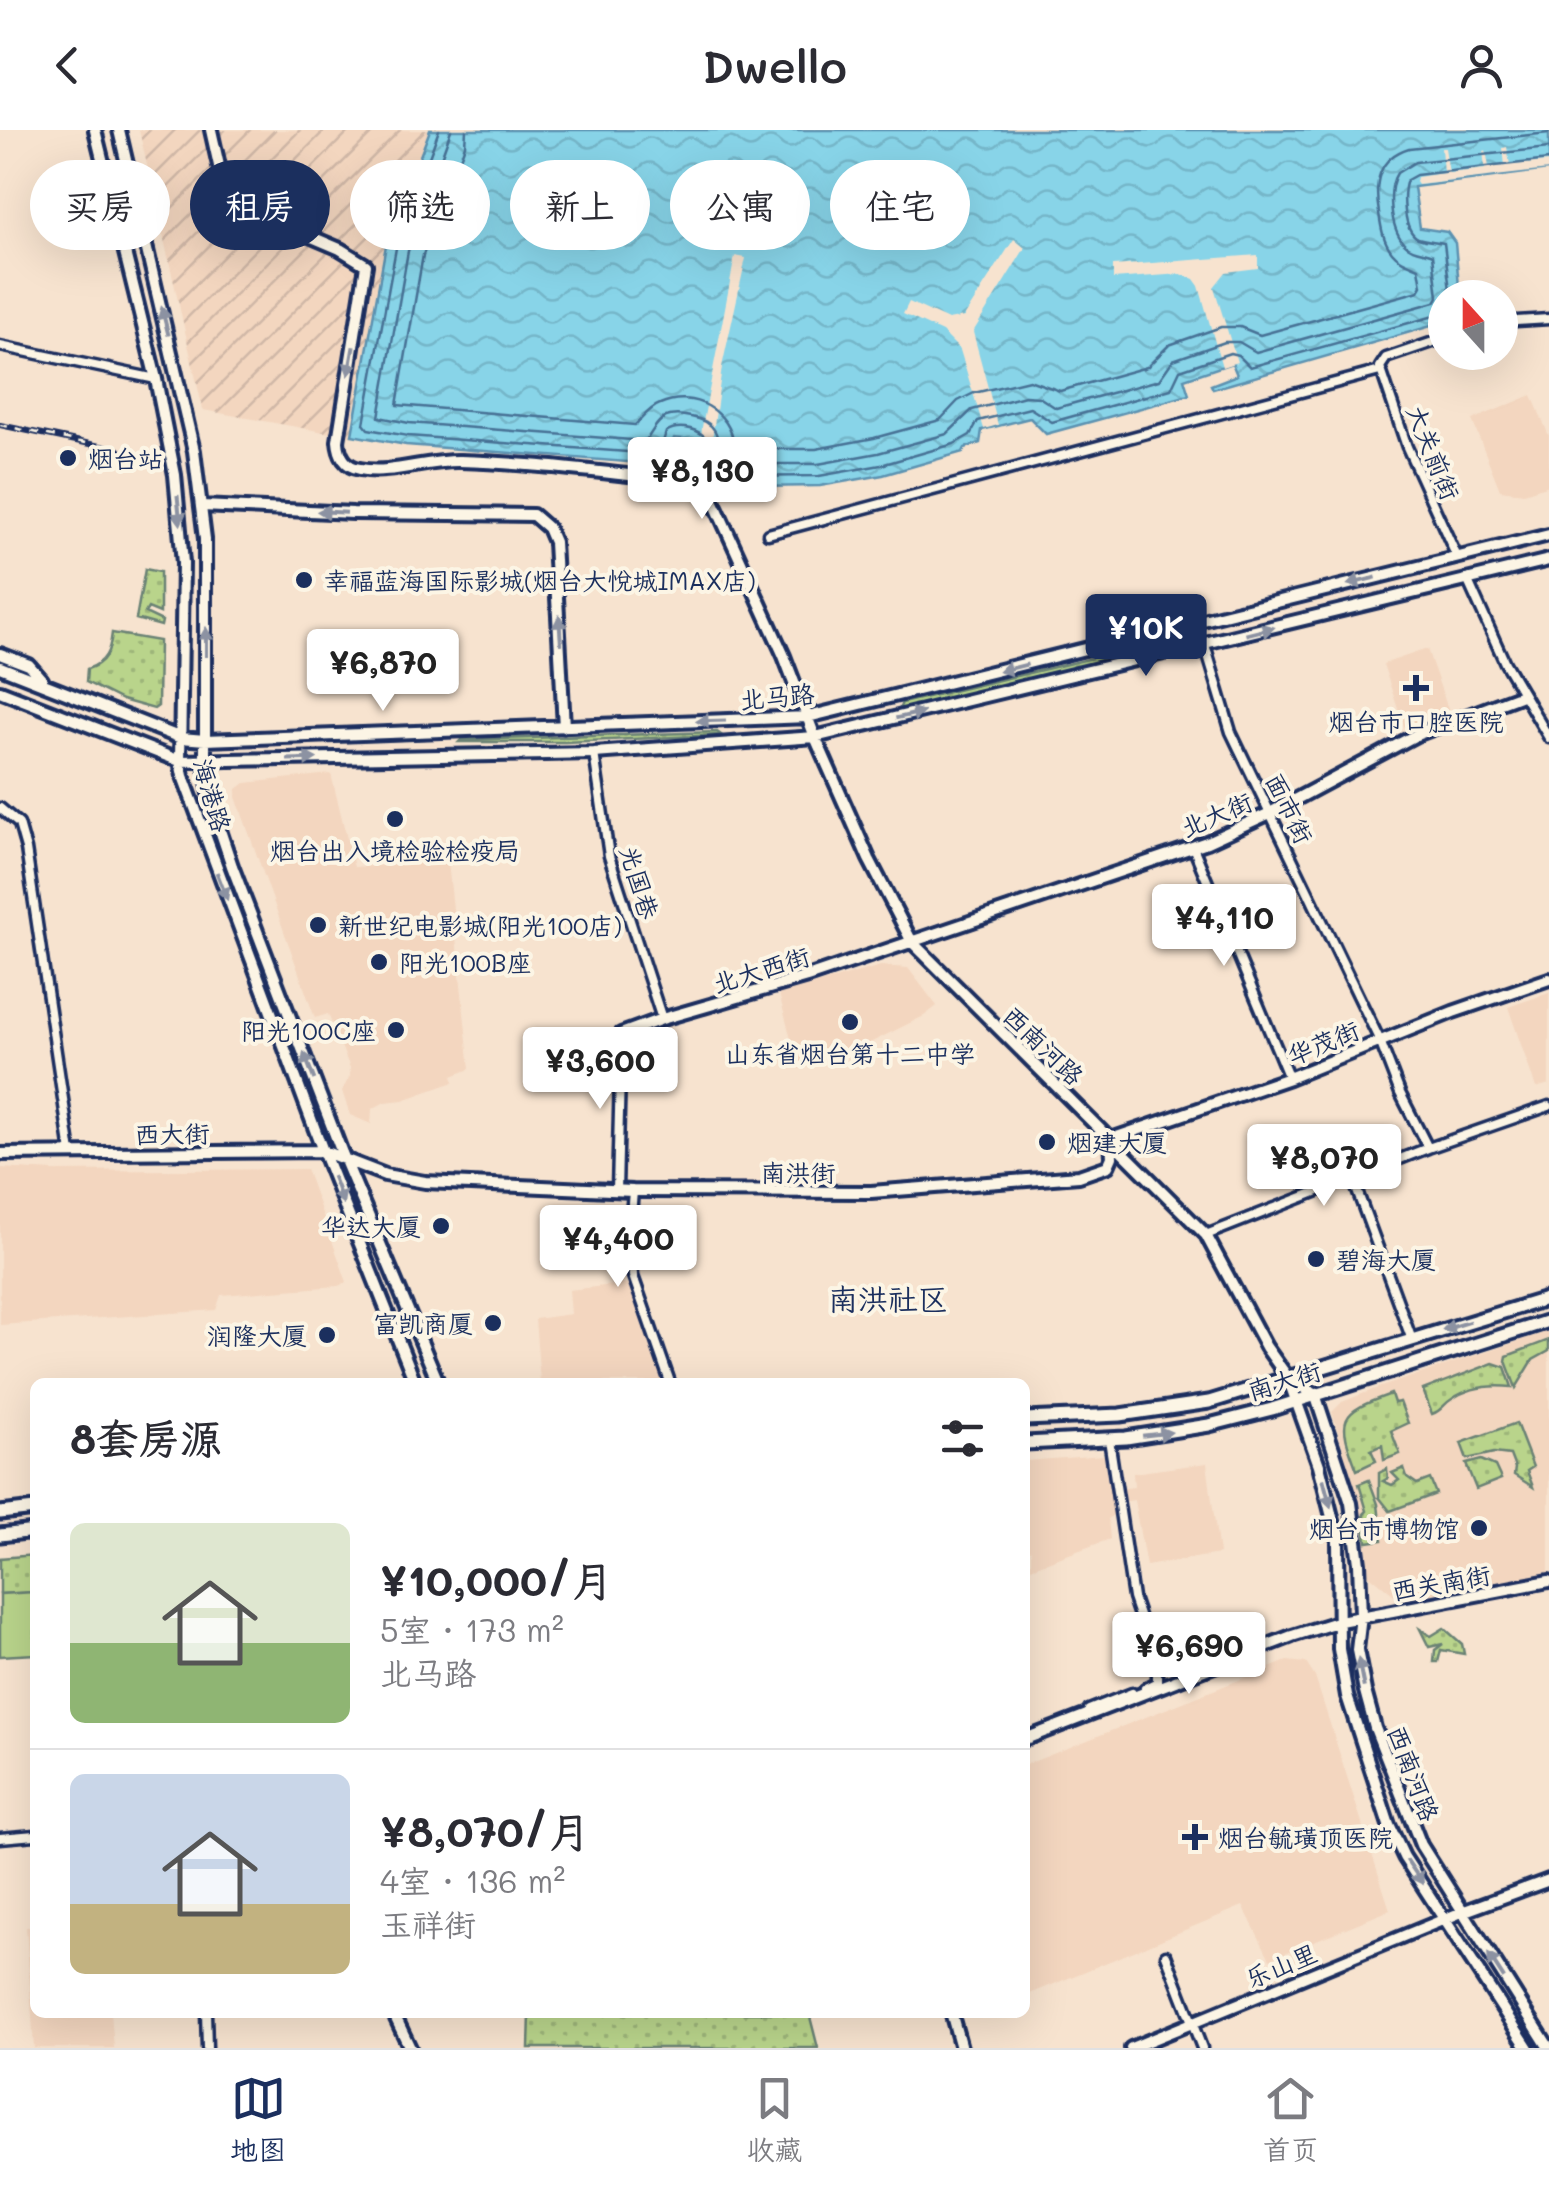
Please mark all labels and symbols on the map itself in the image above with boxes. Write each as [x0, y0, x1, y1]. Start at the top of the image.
north arrow [1428, 280, 1518, 370]
one-way arrow [157, 305, 173, 336]
one-way arrow [342, 346, 358, 377]
street label: 大关前街 [1400, 400, 1468, 504]
pin: ¥8,130 [621, 437, 783, 522]
place label: 烟台站 [88, 442, 163, 474]
marker: 烟台站 [57, 447, 79, 469]
one-way arrow [171, 494, 187, 526]
one-way arrow [316, 503, 348, 519]
place label: 幸福蓝海国际影城(烟台大悦城IMAX店) [324, 564, 756, 596]
marker: 幸福蓝海国际影城(烟台大悦城IMAX店) [293, 569, 315, 591]
one-way arrow [1346, 574, 1377, 589]
pin: ¥10K [1087, 594, 1205, 679]
one-way arrow [552, 614, 568, 645]
one-way arrow [1245, 623, 1276, 639]
one-way arrow [198, 626, 214, 658]
pin: ¥6,870 [302, 629, 464, 714]
one-way arrow [997, 661, 1028, 676]
marker: 烟台市口腔医院 [1403, 675, 1429, 701]
street label: 北马路 [738, 677, 816, 715]
place label: 烟台市口腔医院 [1328, 705, 1504, 737]
one-way arrow [895, 707, 926, 722]
one-way arrow [694, 713, 726, 729]
one-way arrow [287, 751, 319, 767]
street label: 海港路 [187, 755, 239, 835]
street label: 面市街 [1259, 767, 1321, 849]
street label: 北大街 [1175, 785, 1257, 843]
marker: 烟台出入境检验检疫局 [384, 808, 406, 830]
place label: 烟台出入境检验检疫局 [270, 834, 520, 866]
street label: 光国巷 [614, 841, 666, 923]
one-way arrow [215, 872, 230, 902]
pin: ¥4,110 [1143, 884, 1305, 969]
place label: 新世纪电影城(阳光100店) [338, 909, 622, 941]
marker: 新世纪电影城(阳光100店) [307, 914, 329, 936]
street label: 北大西街 [708, 939, 814, 999]
place label: 阳光100B座 [399, 946, 532, 978]
marker: 阳光100B座 [368, 951, 390, 973]
street label: 西南河路 [997, 999, 1091, 1091]
marker: 山东省烟台第十二中学 [839, 1011, 861, 1033]
street label: 华茂街 [1282, 1013, 1364, 1071]
place label: 阳光100C座 [241, 1014, 376, 1046]
marker: 阳光100C座 [385, 1019, 407, 1041]
pin: ¥3,600 [519, 1027, 681, 1112]
place label: 山东省烟台第十二中学 [725, 1037, 975, 1069]
one-way arrow [300, 1050, 316, 1080]
street label: 西大街 [134, 1116, 210, 1150]
pin: ¥8,070 [1243, 1124, 1405, 1209]
place label: 烟建大厦 [1067, 1126, 1167, 1158]
marker: 烟建大厦 [1036, 1131, 1058, 1153]
street label: 南洪街 [760, 1156, 836, 1188]
one-way arrow [331, 1175, 347, 1205]
pin: ¥4,400 [537, 1205, 699, 1290]
place label: 华达大厦 [321, 1210, 421, 1242]
marker: 华达大厦 [430, 1215, 452, 1237]
place label: 碧海大厦 [1336, 1243, 1436, 1275]
marker: 碧海大厦 [1305, 1248, 1327, 1270]
district label: 南洪社区 [828, 1278, 948, 1318]
place label: 富凯商厦 [373, 1307, 473, 1339]
marker: 富凯商厦 [482, 1312, 504, 1334]
place label: 润隆大厦 [207, 1319, 307, 1351]
one-way arrow [1440, 1320, 1470, 1335]
marker: 润隆大厦 [316, 1324, 338, 1346]
street label: 南大街 [1243, 1354, 1325, 1406]
one-way arrow [1142, 1426, 1174, 1442]
one-way arrow [1319, 1478, 1335, 1509]
place label: 烟台市博物馆 [1309, 1512, 1459, 1544]
marker: 烟台市博物馆 [1468, 1517, 1490, 1539]
street label: 西关南街 [1389, 1558, 1493, 1606]
pin: ¥6,690 [1108, 1612, 1270, 1697]
one-way arrow [1353, 1657, 1369, 1688]
street label: 西南河路 [1381, 1721, 1447, 1825]
place label: 烟台毓璜顶医院 [1218, 1821, 1393, 1853]
marker: 烟台毓璜顶医院 [1182, 1824, 1208, 1850]
one-way arrow [1405, 1859, 1423, 1886]
street label: 乐山里 [1240, 1936, 1322, 1994]
one-way arrow [1488, 1952, 1506, 1980]

